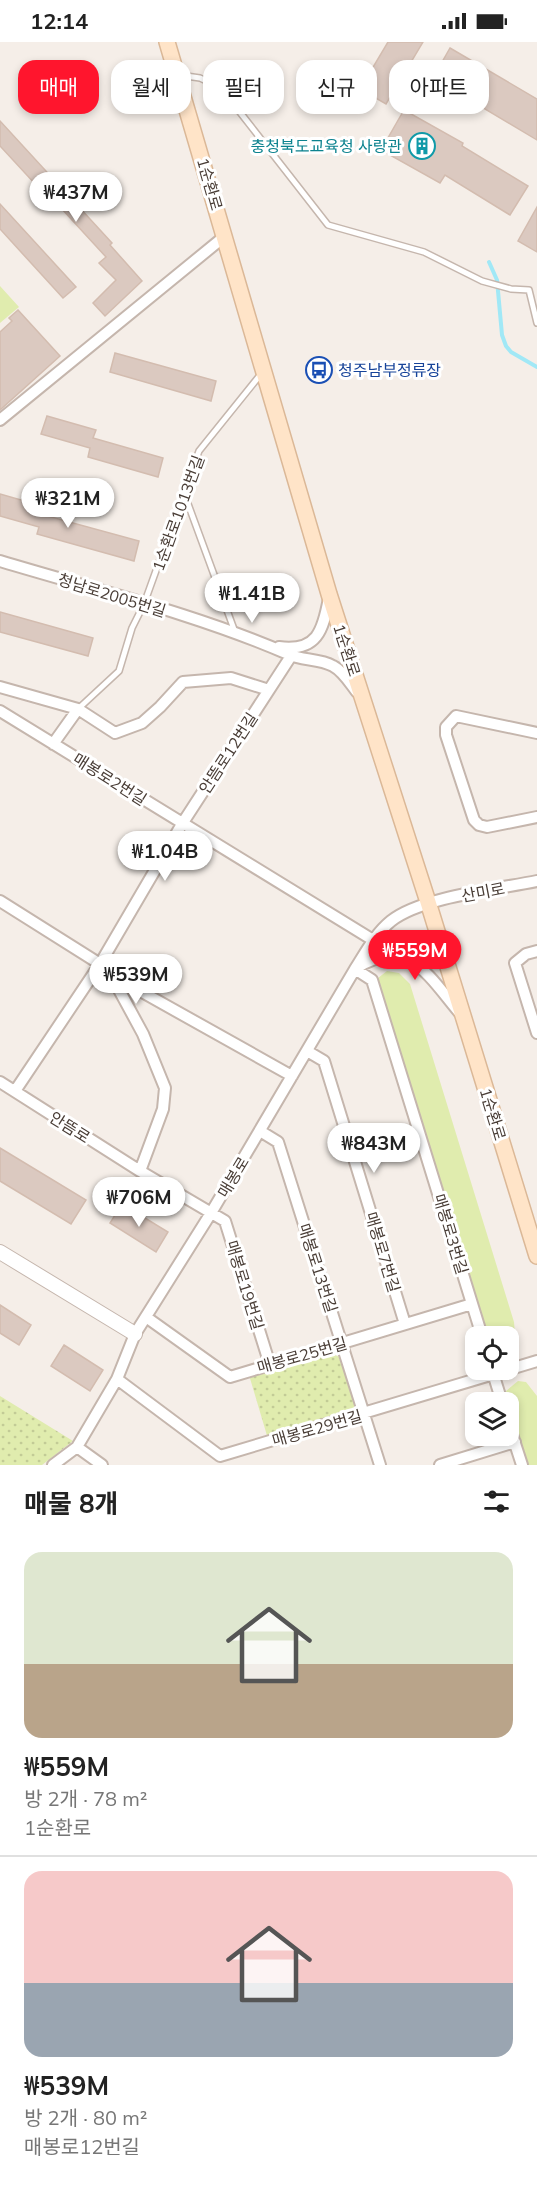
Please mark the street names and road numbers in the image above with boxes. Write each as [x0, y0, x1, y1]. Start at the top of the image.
street label: 1순환로 [193, 155, 227, 213]
street label: 1순환로1013번길 [148, 452, 208, 574]
street label: 청남로2005번길 [56, 569, 168, 621]
street label: 1순환로 [329, 621, 365, 679]
street label: 안뜸로12번길 [194, 709, 262, 797]
street label: 매봉로2번길 [69, 748, 151, 810]
street label: 산미로 [459, 878, 507, 906]
street label: 1순환로 [476, 1085, 511, 1143]
street label: 안뜸로 [46, 1107, 94, 1147]
street label: 매봉로 [213, 1153, 253, 1201]
street label: 매봉로3번길 [429, 1191, 473, 1277]
street label: 매봉로7번길 [361, 1209, 405, 1295]
street label: 매봉로13번길 [294, 1221, 342, 1315]
street label: 매봉로19번길 [222, 1238, 268, 1332]
street label: 매봉로25번길 [255, 1333, 349, 1377]
street label: 매봉로29번길 [270, 1406, 364, 1450]

